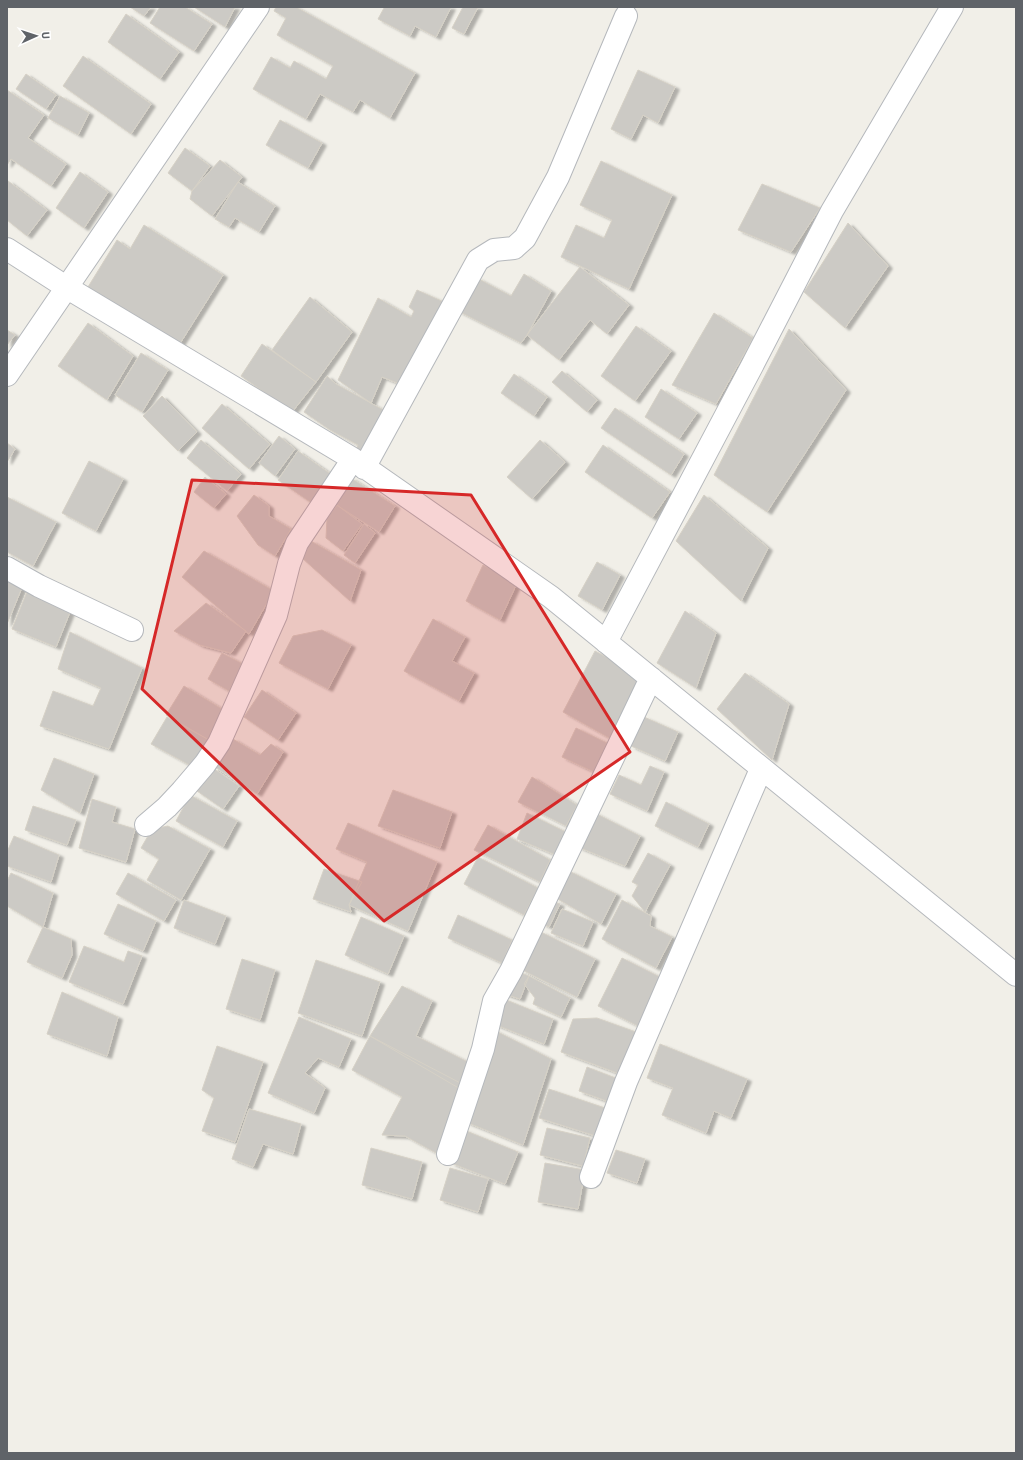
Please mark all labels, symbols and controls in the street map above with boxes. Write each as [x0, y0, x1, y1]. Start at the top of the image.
north arrow [16, 16, 56, 56]
text: U [38, 31, 54, 39]

